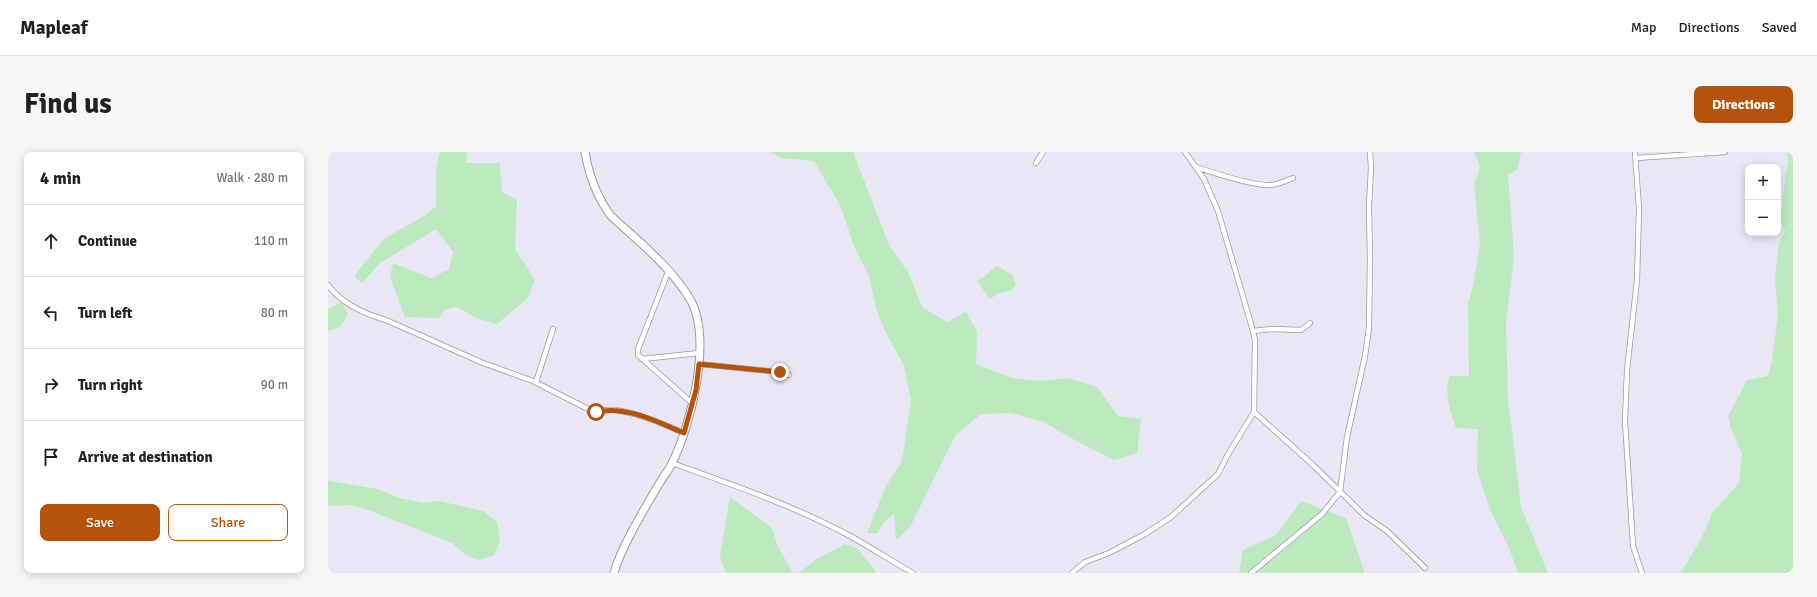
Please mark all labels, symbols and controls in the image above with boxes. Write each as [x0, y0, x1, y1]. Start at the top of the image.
text: Mapleaf [20, 16, 88, 40]
text: Map [1631, 19, 1657, 36]
text: Directions [1679, 19, 1740, 36]
text: Saved [1762, 19, 1797, 36]
button: Directions [1694, 86, 1793, 123]
text: Find us [24, 87, 112, 121]
map controls [1745, 164, 1781, 236]
button: + [1745, 164, 1781, 200]
text: 4 min [40, 168, 81, 189]
text: Walk · 280 m [217, 170, 288, 186]
button: − [1745, 200, 1781, 236]
icon: ahead [40, 230, 62, 252]
text: Continue [78, 232, 137, 250]
text: 110 m [254, 233, 288, 249]
icon: left [40, 302, 62, 324]
text: Turn left [78, 304, 132, 322]
text: 80 m [261, 305, 288, 321]
route end [771, 363, 789, 381]
icon: right [40, 374, 62, 396]
text: Turn right [78, 376, 143, 394]
text: 90 m [261, 377, 288, 393]
route start [587, 403, 605, 421]
icon: arrive [40, 446, 62, 468]
text: Arrive at destination [78, 448, 213, 466]
button: Save [40, 504, 160, 541]
button: Share [168, 504, 288, 541]

